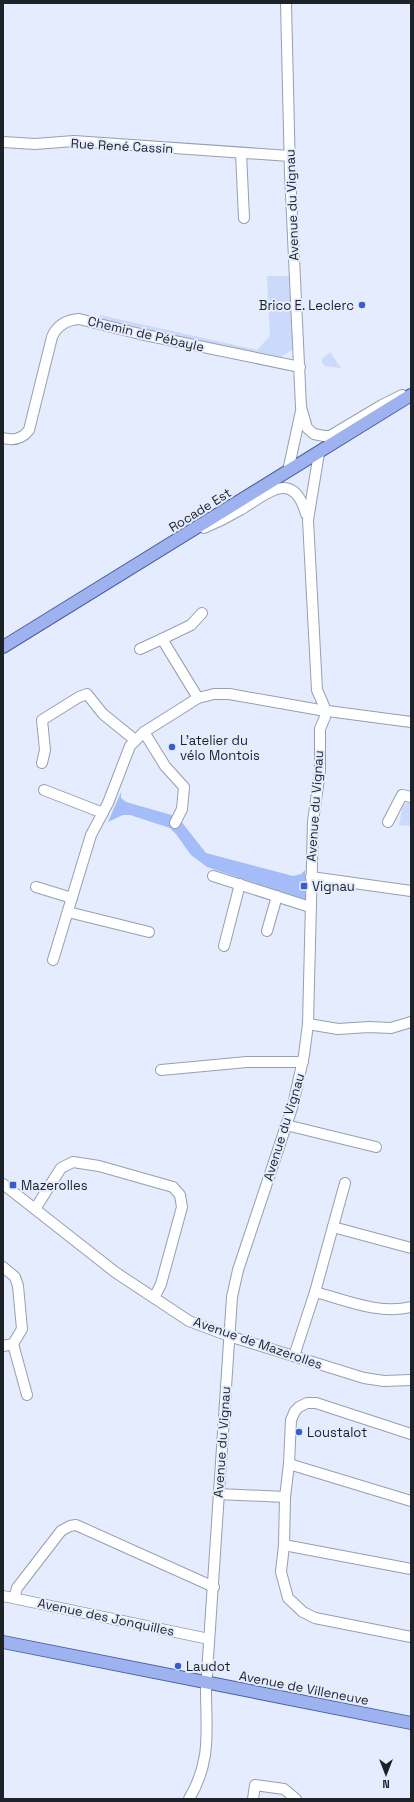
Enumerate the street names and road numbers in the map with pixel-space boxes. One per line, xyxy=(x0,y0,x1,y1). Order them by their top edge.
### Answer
street label: Rue René Cassin xyxy=(70,135,174,157)
street label: Avenue du Vignau xyxy=(282,149,302,261)
street label: Chemin de Pébayle xyxy=(86,312,206,356)
street label: Rocade Est xyxy=(166,484,235,536)
street label: Avenue du Vignau xyxy=(303,750,327,862)
street label: Avenue du Vignau xyxy=(260,1071,308,1183)
street label: Avenue de Mazerolles xyxy=(191,1313,325,1373)
street label: Avenue du Vignau xyxy=(210,1386,234,1498)
street label: Avenue des Jonquilles xyxy=(36,1594,176,1640)
street label: Avenue de Villeneuve xyxy=(238,1667,370,1709)

